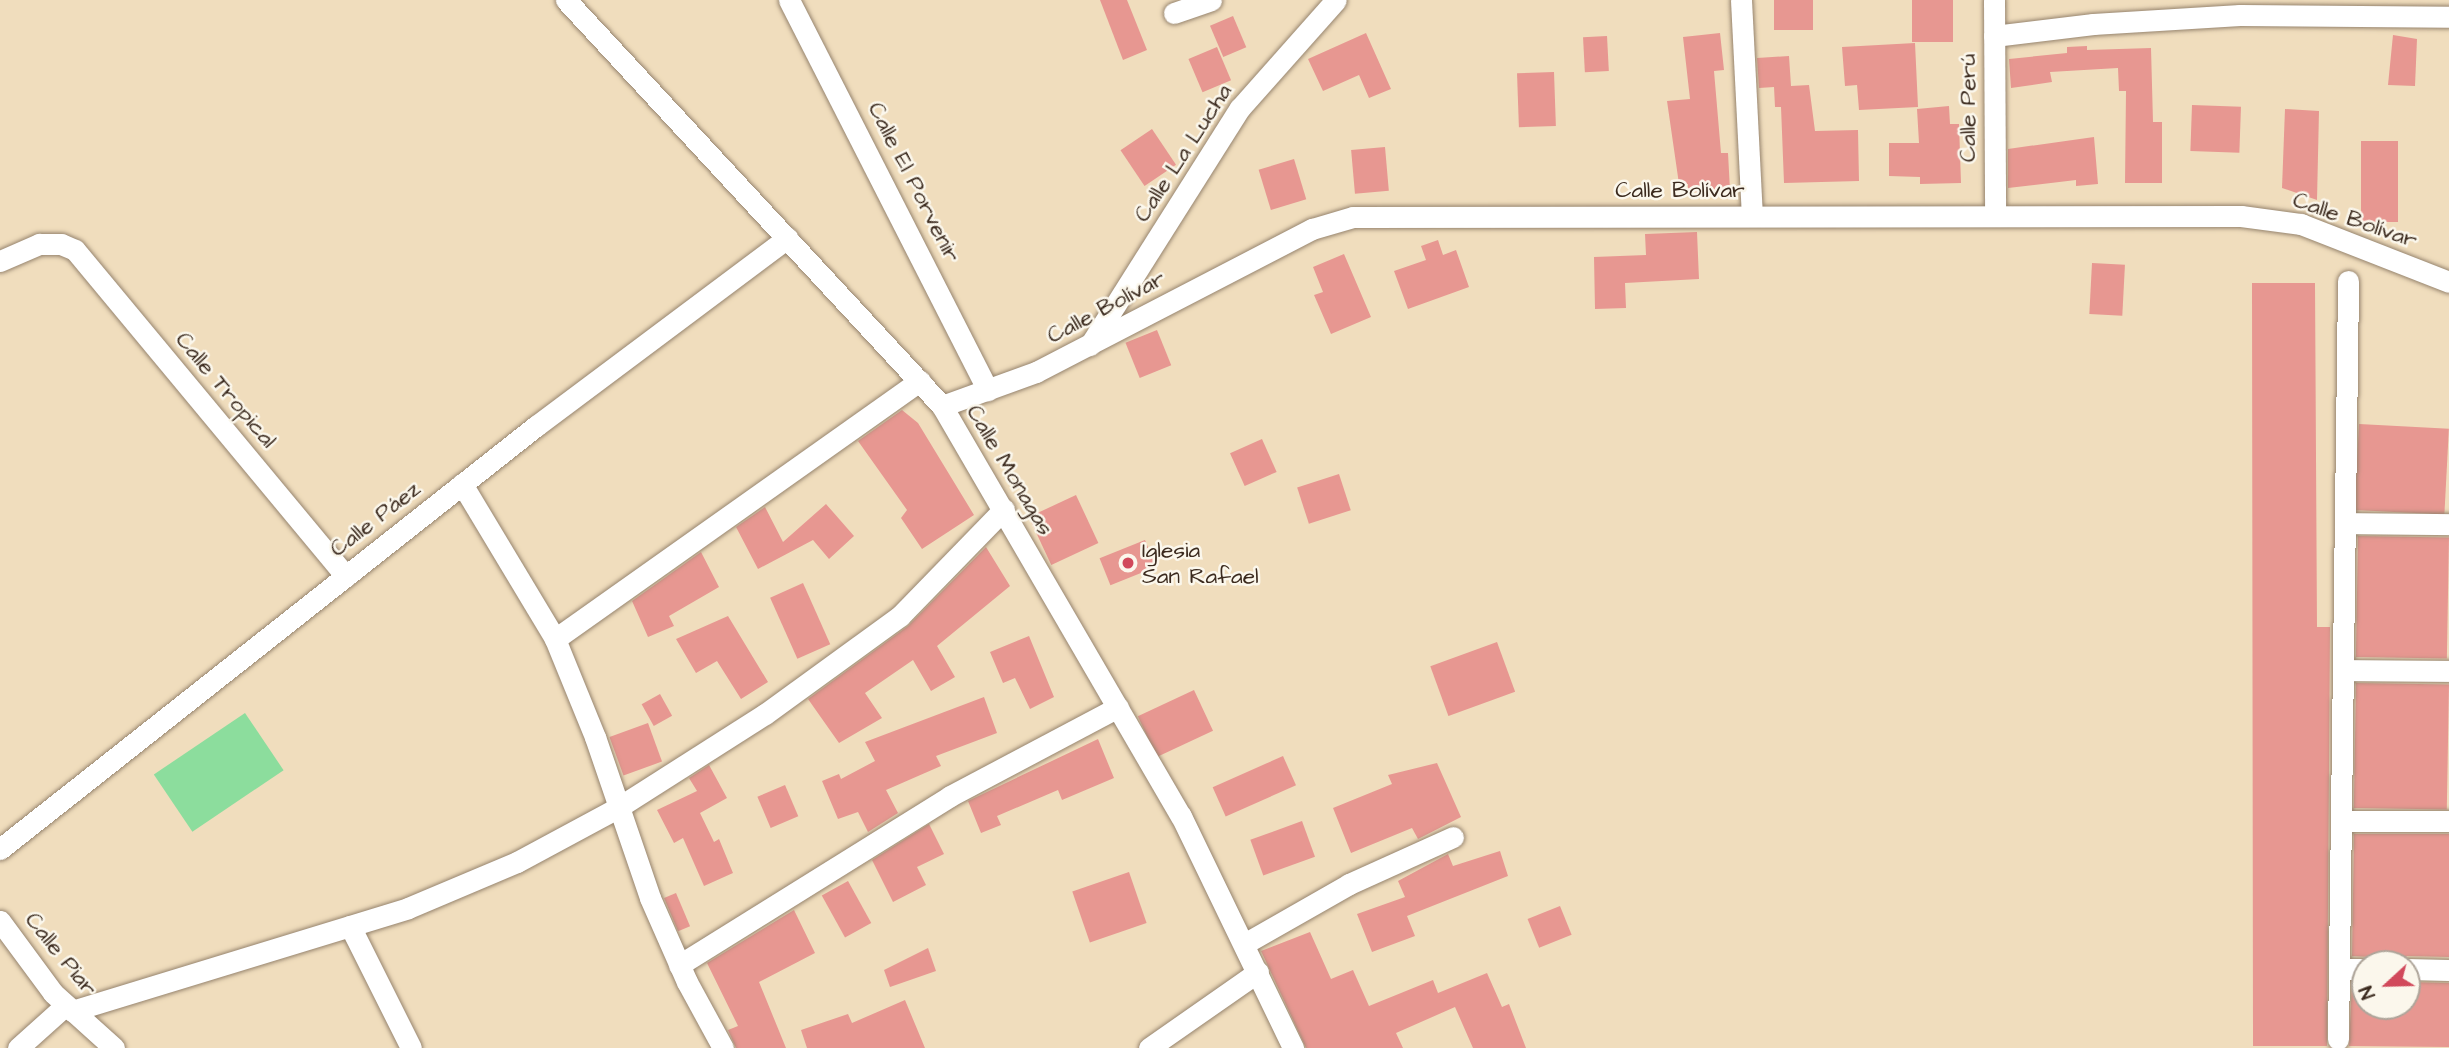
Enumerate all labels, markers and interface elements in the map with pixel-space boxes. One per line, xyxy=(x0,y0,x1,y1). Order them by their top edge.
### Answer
street label: Calle Perú xyxy=(1954,54,1982,162)
street label: Calle La Lucha xyxy=(1128,79,1238,227)
street label: Calle El Porvenir xyxy=(862,97,966,267)
street label: Calle Bolívar xyxy=(1615,176,1745,204)
street label: Calle Bolívar xyxy=(2289,186,2421,254)
street label: Calle Bolívar xyxy=(1042,264,1170,350)
street label: Calle Tropical xyxy=(169,326,283,454)
street label: Calle Monagas xyxy=(960,400,1060,540)
street label: Calle Páez xyxy=(324,475,426,563)
place label: Iglesia San Rafael xyxy=(1142,536,1259,590)
marker: Iglesia San Rafael xyxy=(1120,555,1136,571)
street label: Calle Piar xyxy=(19,907,103,1001)
north arrow xyxy=(2351,950,2421,1020)
text: N xyxy=(2353,982,2383,1003)

